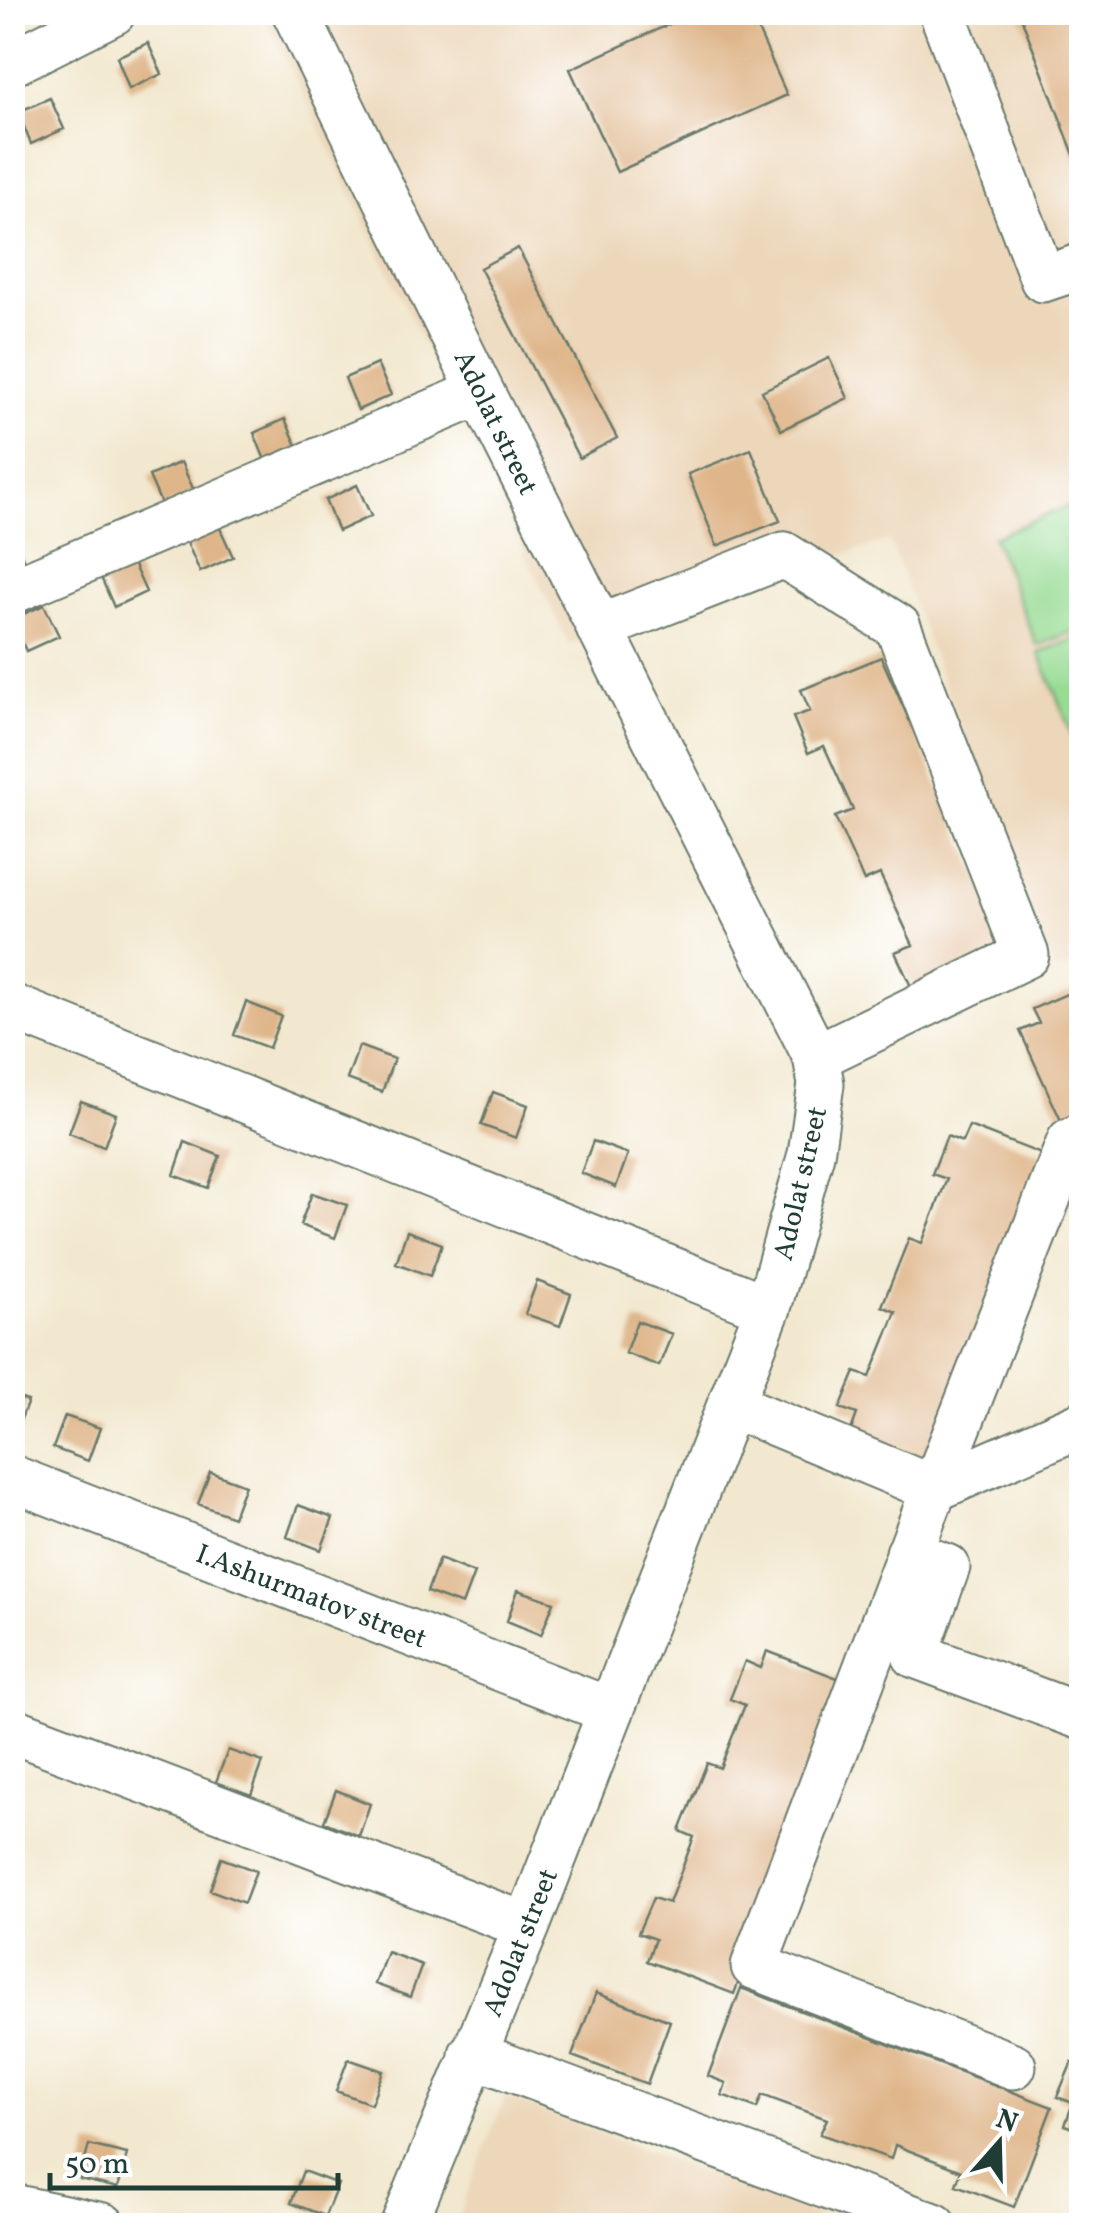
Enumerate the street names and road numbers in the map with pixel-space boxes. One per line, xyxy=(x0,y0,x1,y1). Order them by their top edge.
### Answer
street label: Adolat street xyxy=(443,344,547,502)
street label: Adolat street xyxy=(765,1103,838,1264)
street label: I.Ashurmatov street xyxy=(190,1535,432,1659)
street label: Adolat street xyxy=(474,1863,569,2023)

